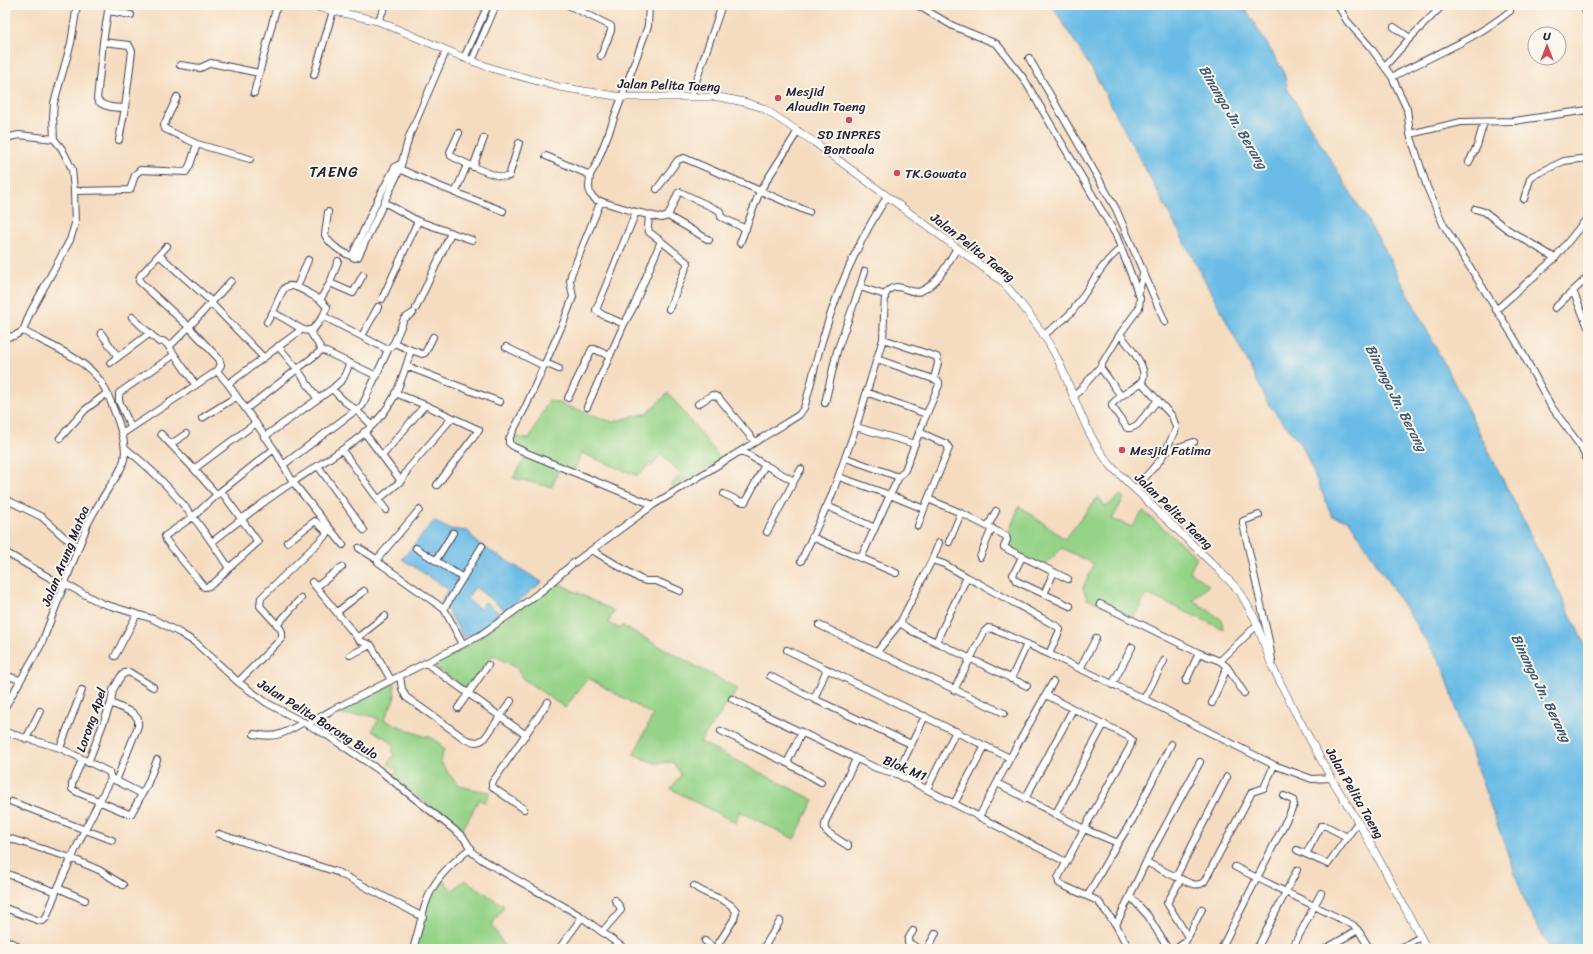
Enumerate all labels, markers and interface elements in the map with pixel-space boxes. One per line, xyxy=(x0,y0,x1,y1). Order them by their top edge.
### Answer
north arrow xyxy=(1527,26,1567,66)
text: U xyxy=(1543,27,1551,46)
water label: Binanga Jn. Berang xyxy=(1192,60,1275,176)
street label: Jalan Pelita Taeng xyxy=(616,72,721,98)
place label: Mesjid Alaudin Taeng xyxy=(785,80,866,118)
marker: Mesjid Alaudin Taeng xyxy=(773,93,783,103)
marker: SD INPRES Bontoala xyxy=(844,115,854,125)
place label: SD INPRES Bontoala xyxy=(817,123,881,161)
district label: TAENG xyxy=(309,159,359,185)
place label: TK.Gowata xyxy=(905,162,967,185)
marker: TK.Gowata xyxy=(892,168,902,178)
street label: Jalan Pelita Taeng xyxy=(925,206,1021,288)
water label: Binanga Jn. Berang xyxy=(1358,340,1435,458)
place label: Mesjid Fatima xyxy=(1130,439,1211,462)
marker: Mesjid Fatima xyxy=(1117,445,1127,455)
street label: Jalan Pelita Taeng xyxy=(1128,466,1219,555)
street label: Jalan Arung Matoa xyxy=(34,502,96,611)
water label: Binanga Jn. Berang xyxy=(1504,629,1579,748)
street label: Jalan Pelita Borong Bulo xyxy=(252,672,383,766)
street label: Lorong Apel xyxy=(69,684,113,755)
street label: Jalan Pelita Taeng xyxy=(1319,742,1391,844)
street label: Blok M1 xyxy=(880,749,931,788)

